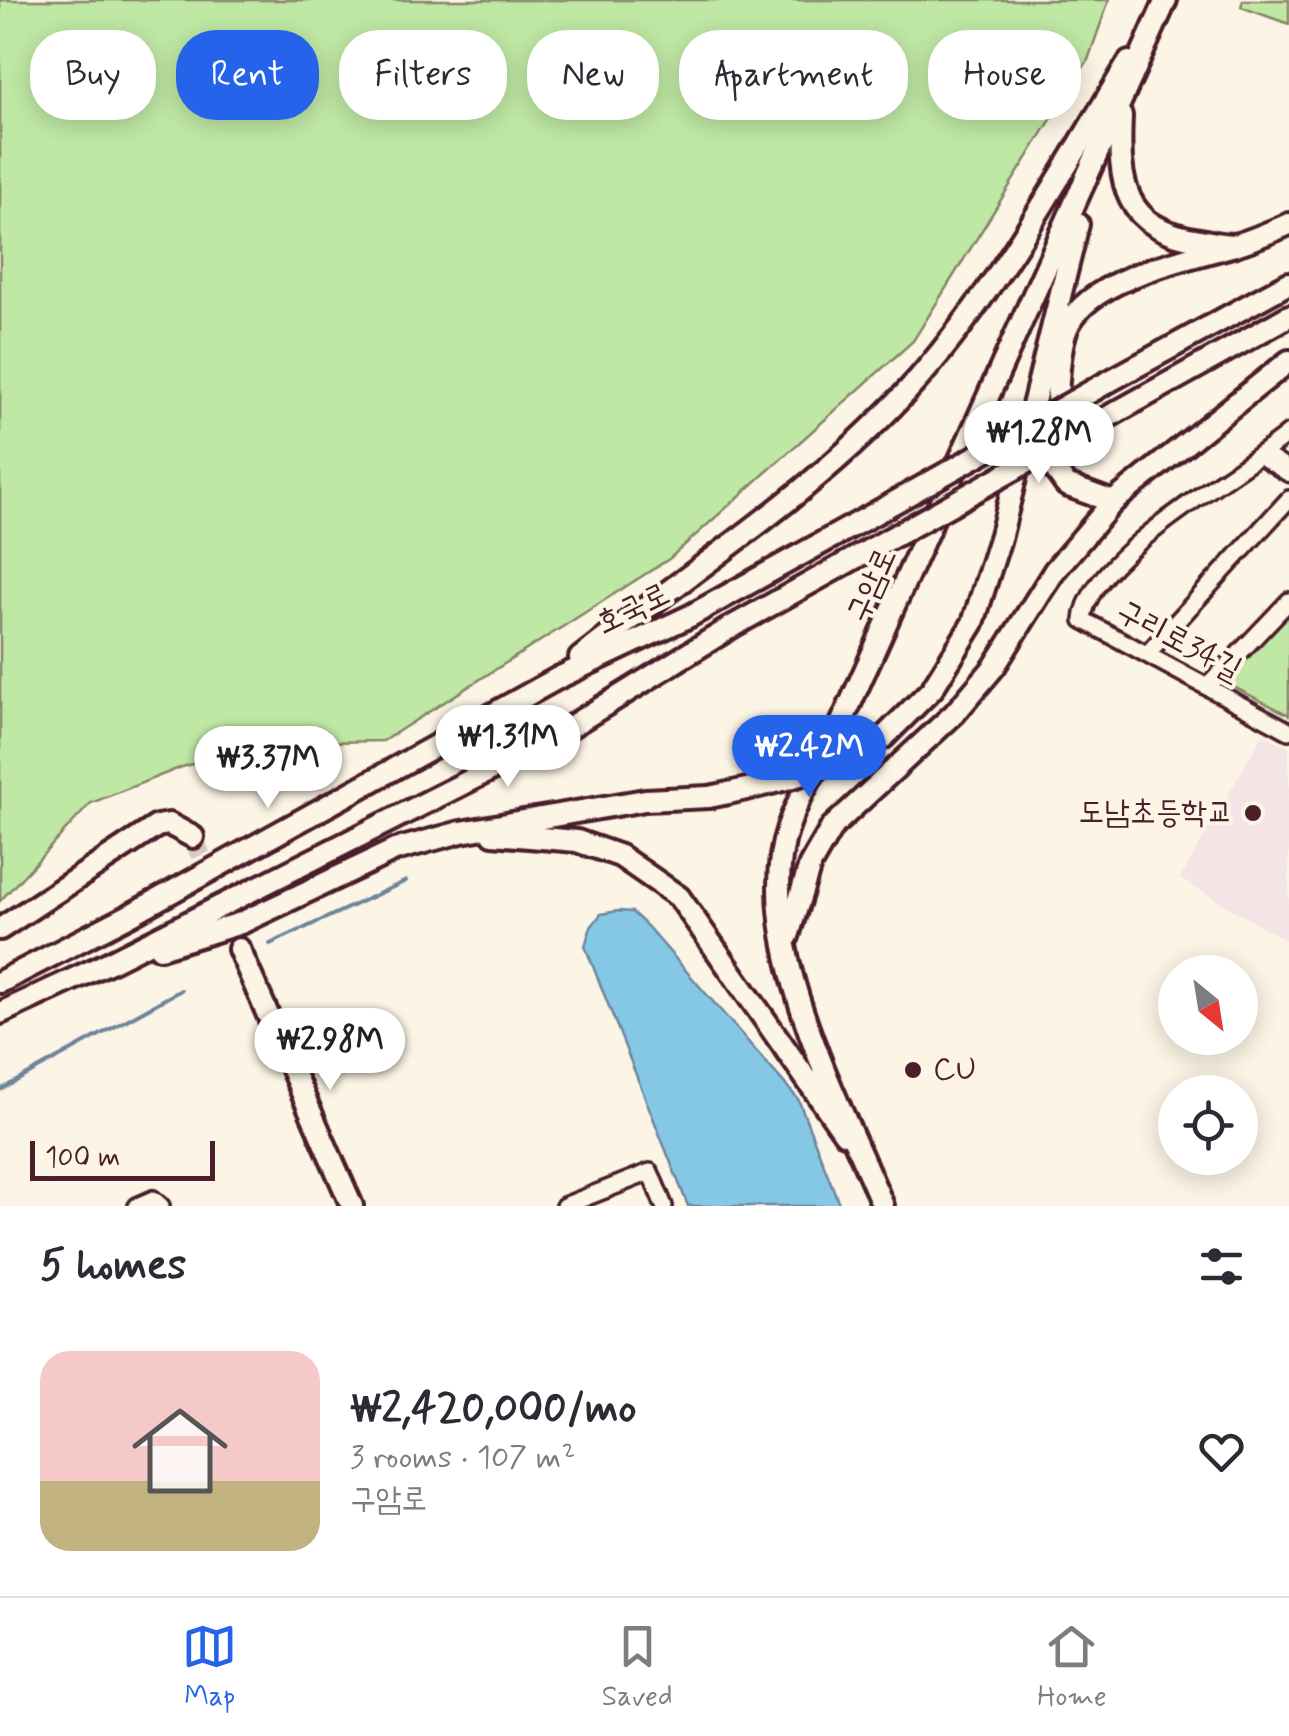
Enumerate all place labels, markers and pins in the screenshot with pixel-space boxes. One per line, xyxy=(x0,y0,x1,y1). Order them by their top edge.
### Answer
pin: ₩1.28M xyxy=(958,401,1120,486)
pin: ₩1.31M xyxy=(427,705,589,790)
pin: ₩2.42M xyxy=(728,715,890,800)
pin: ₩3.37M xyxy=(187,726,349,811)
place label: 도남초등학교 xyxy=(1079,792,1233,834)
marker: 도남초등학교 xyxy=(1242,802,1264,824)
pin: ₩2.98M xyxy=(249,1008,411,1093)
place label: CU xyxy=(933,1049,977,1091)
marker: CU xyxy=(902,1059,924,1081)

